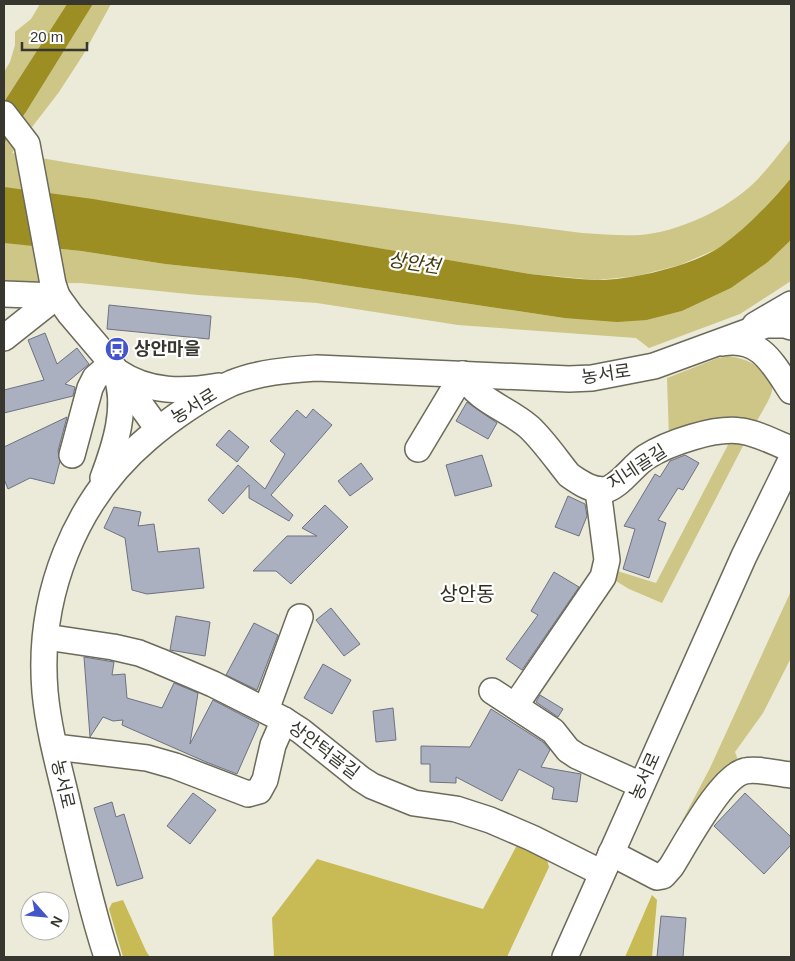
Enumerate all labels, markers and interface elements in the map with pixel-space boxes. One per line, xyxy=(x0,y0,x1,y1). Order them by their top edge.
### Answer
scale bar xyxy=(22,20,88,52)
text: 20 m xyxy=(30,28,63,45)
water label: 상안천 xyxy=(387,249,443,277)
bus stop icon: 상안마을 xyxy=(104,336,130,362)
place label: 상안마을 xyxy=(134,339,200,359)
street label: 농서로 xyxy=(580,361,632,387)
street label: 농서로 xyxy=(168,384,220,428)
street label: 지네골길 xyxy=(604,441,670,493)
district label: 상안동 xyxy=(439,583,495,605)
street label: 상안턱골길 xyxy=(285,717,363,783)
street label: 농서로 xyxy=(626,749,664,803)
street label: 농서로 xyxy=(48,758,78,810)
north arrow xyxy=(20,891,70,941)
text: N xyxy=(47,914,66,930)

